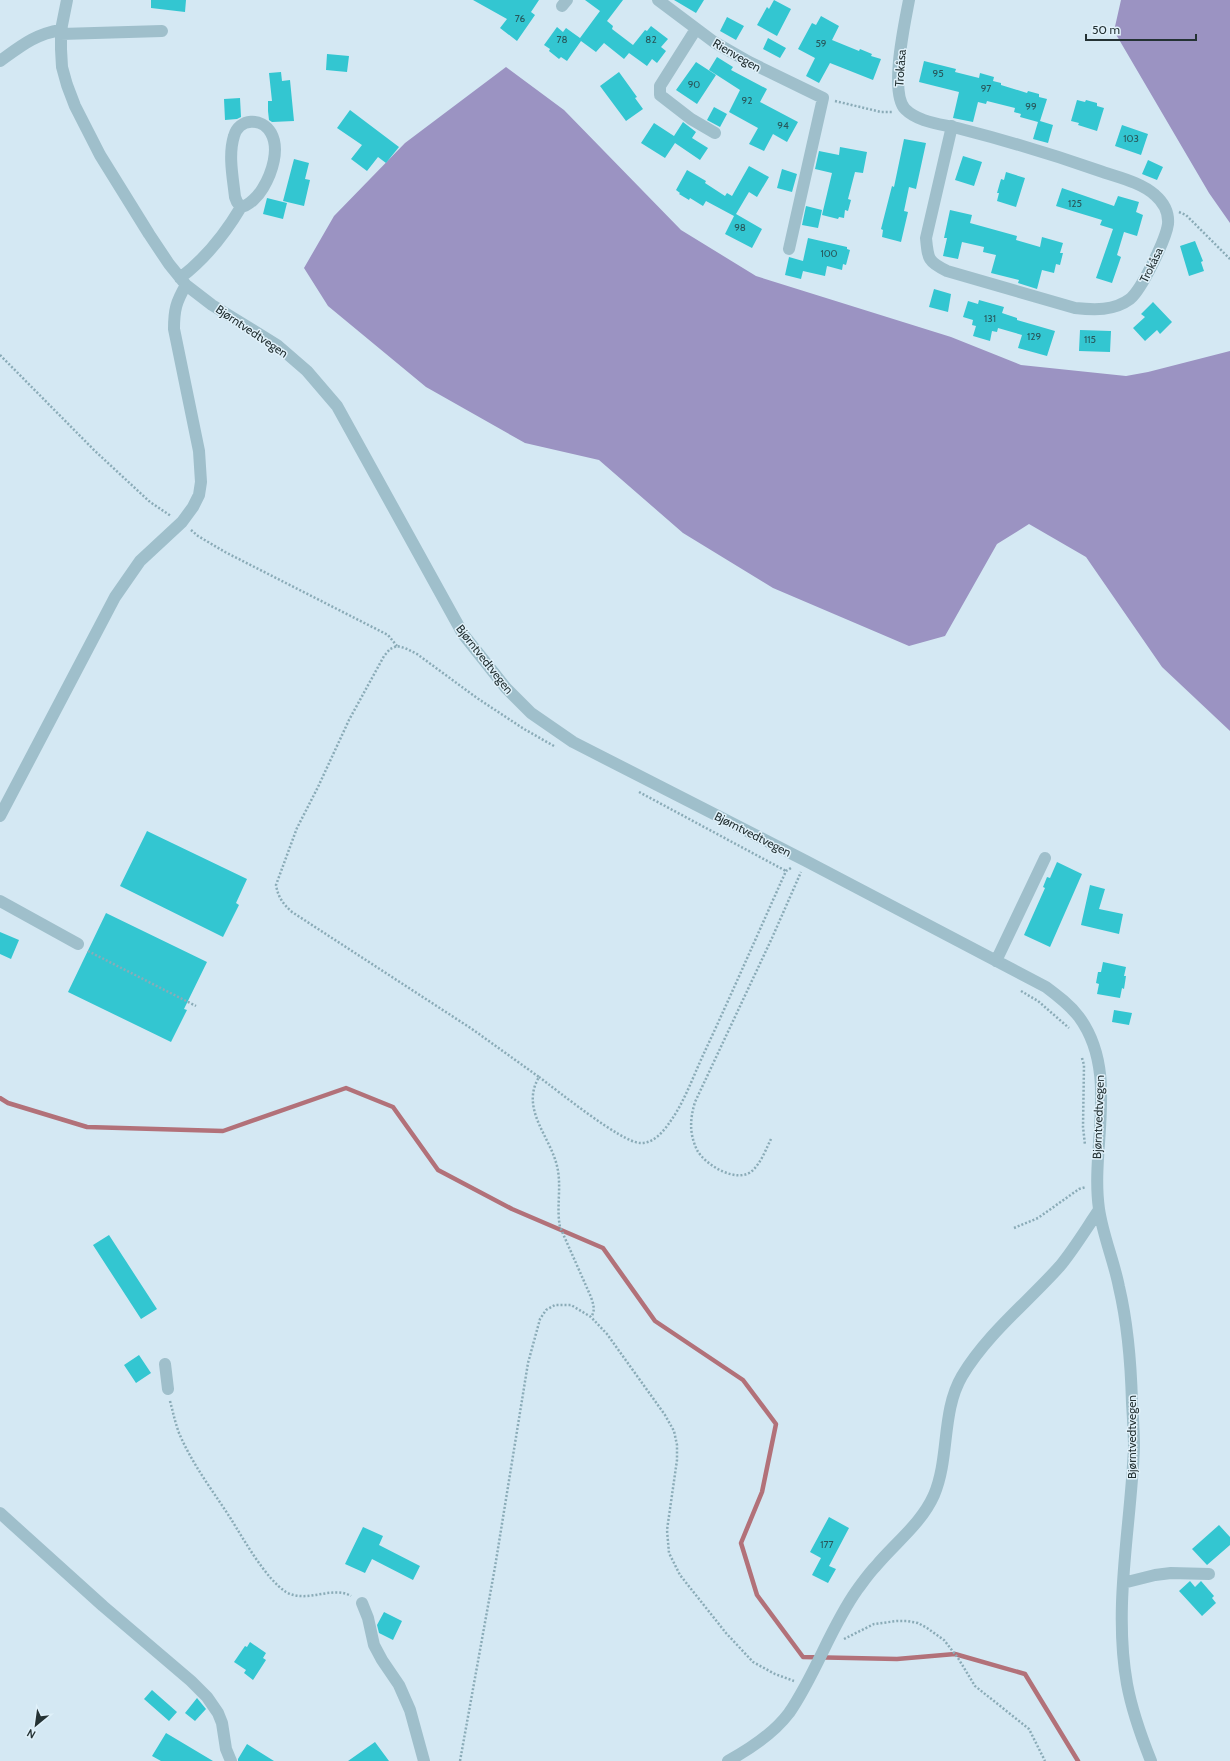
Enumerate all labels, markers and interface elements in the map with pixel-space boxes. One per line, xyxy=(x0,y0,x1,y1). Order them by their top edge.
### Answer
house number: 76 xyxy=(515,12,526,25)
scale bar xyxy=(1086,16,1196,42)
text: 50 m xyxy=(1092,22,1120,37)
house number: 78 xyxy=(556,33,568,46)
house number: 82 xyxy=(645,33,657,46)
street label: Rienvegen xyxy=(710,35,764,75)
house number: 59 xyxy=(815,37,827,50)
street label: Trokåsa xyxy=(891,49,909,87)
house number: 95 xyxy=(932,67,944,80)
house number: 90 xyxy=(688,78,700,91)
house number: 97 xyxy=(981,82,991,95)
house number: 92 xyxy=(742,94,752,107)
house number: 99 xyxy=(1025,100,1037,113)
house number: 94 xyxy=(777,119,789,132)
house number: 103 xyxy=(1123,132,1139,145)
house number: 125 xyxy=(1068,197,1082,210)
house number: 98 xyxy=(734,221,746,234)
street label: Trokåsa xyxy=(1136,245,1166,285)
house number: 100 xyxy=(820,247,838,260)
street label: Bjørntvedtvegen xyxy=(213,301,291,361)
house number: 131 xyxy=(984,312,996,325)
house number: 129 xyxy=(1027,330,1041,343)
house number: 115 xyxy=(1084,333,1096,346)
street label: Bjørntvedtvegen xyxy=(453,621,517,697)
street label: Bjørntvedtvegen xyxy=(712,808,794,860)
street label: Bjørntvedtvegen xyxy=(1089,1074,1107,1159)
street label: Bjørntvedtvegen xyxy=(1124,1395,1139,1479)
house number: 177 xyxy=(820,1538,834,1551)
north arrow xyxy=(16,1705,56,1745)
text: N xyxy=(24,1726,38,1742)

